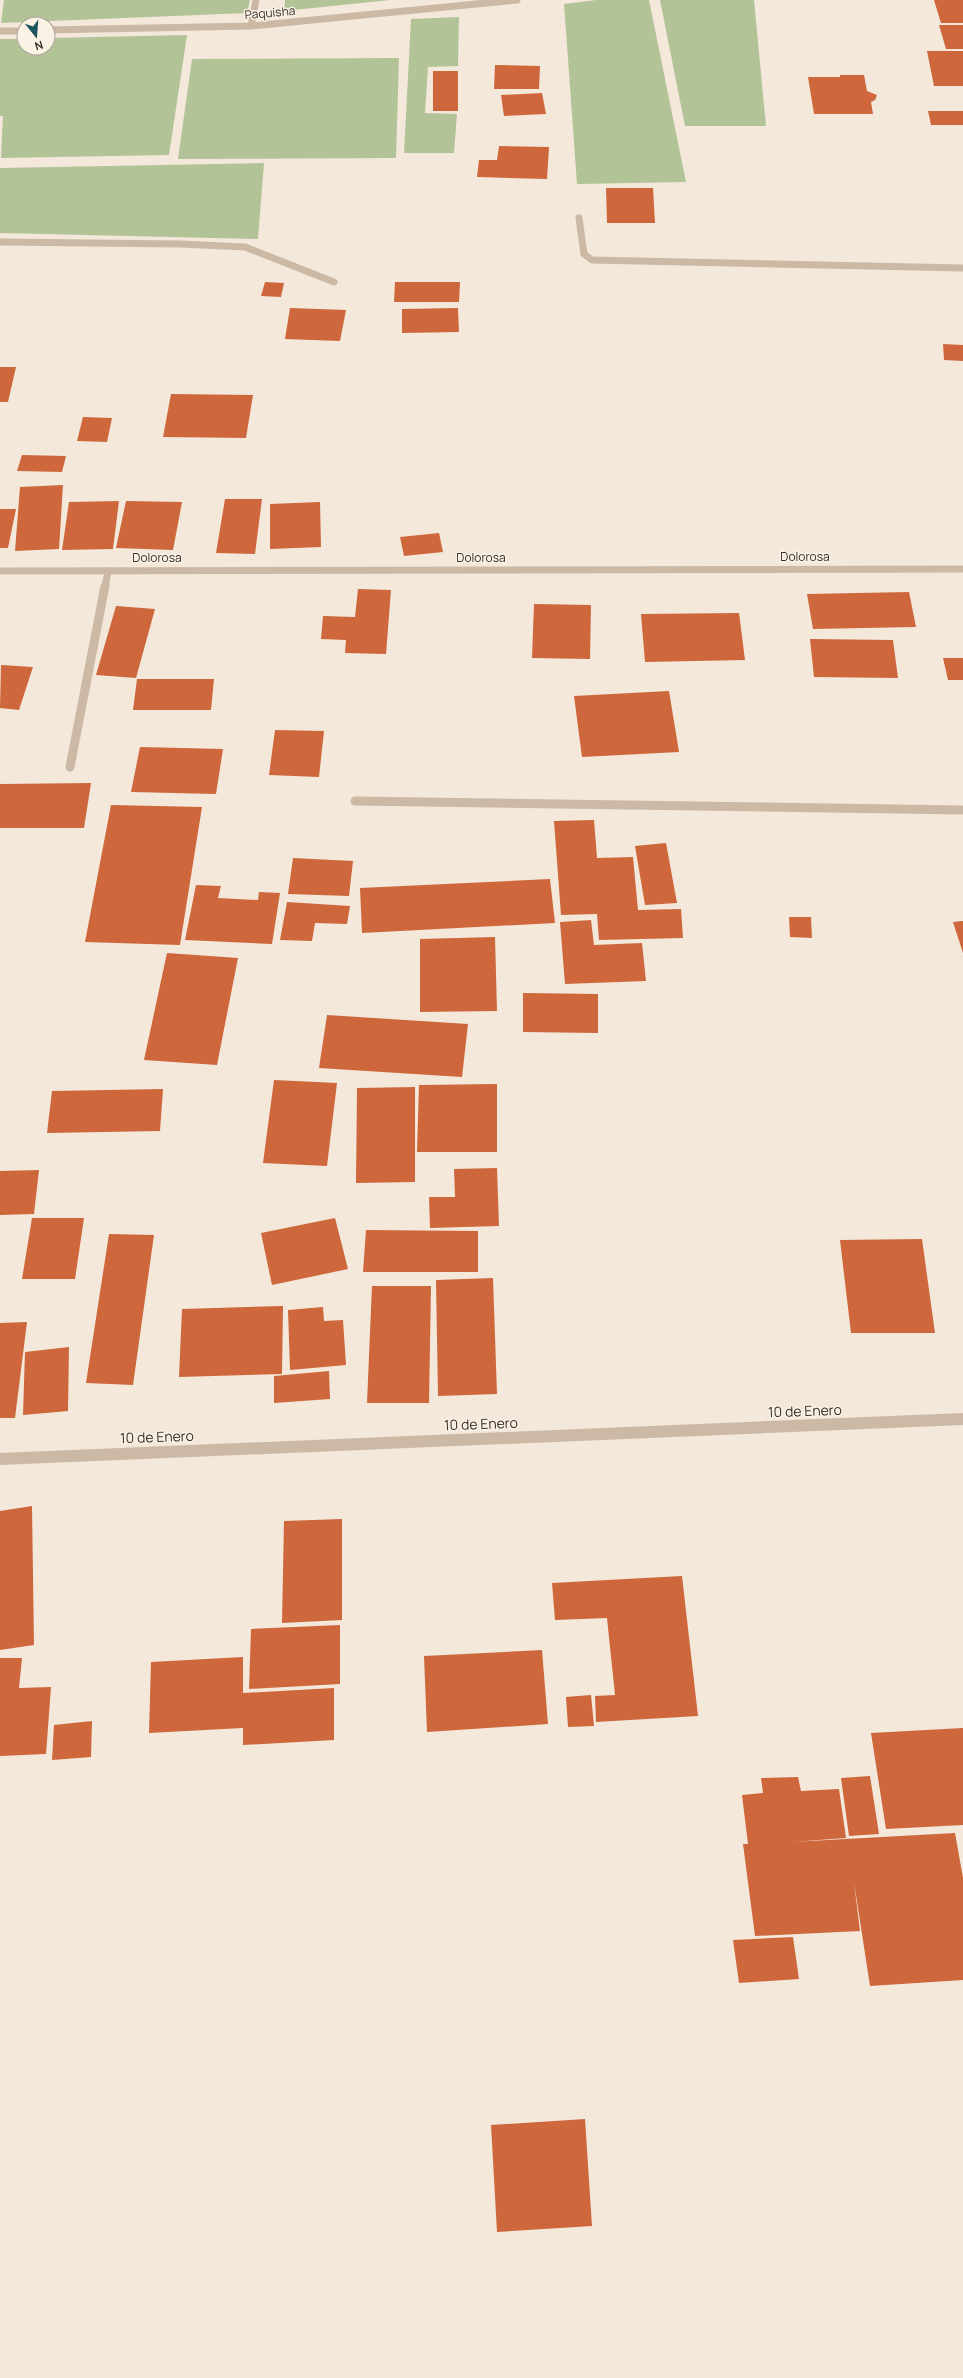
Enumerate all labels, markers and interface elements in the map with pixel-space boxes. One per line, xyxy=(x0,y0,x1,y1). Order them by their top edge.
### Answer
street label: Paquisha xyxy=(244,2,296,23)
north arrow xyxy=(16,16,56,56)
text: N xyxy=(33,38,45,54)
street label: Dolorosa xyxy=(780,548,830,565)
street label: Dolorosa xyxy=(132,549,182,566)
street label: Dolorosa xyxy=(456,549,506,566)
street label: 10 de Enero xyxy=(768,1400,842,1421)
street label: 10 de Enero xyxy=(444,1413,518,1434)
street label: 10 de Enero xyxy=(120,1426,194,1447)

